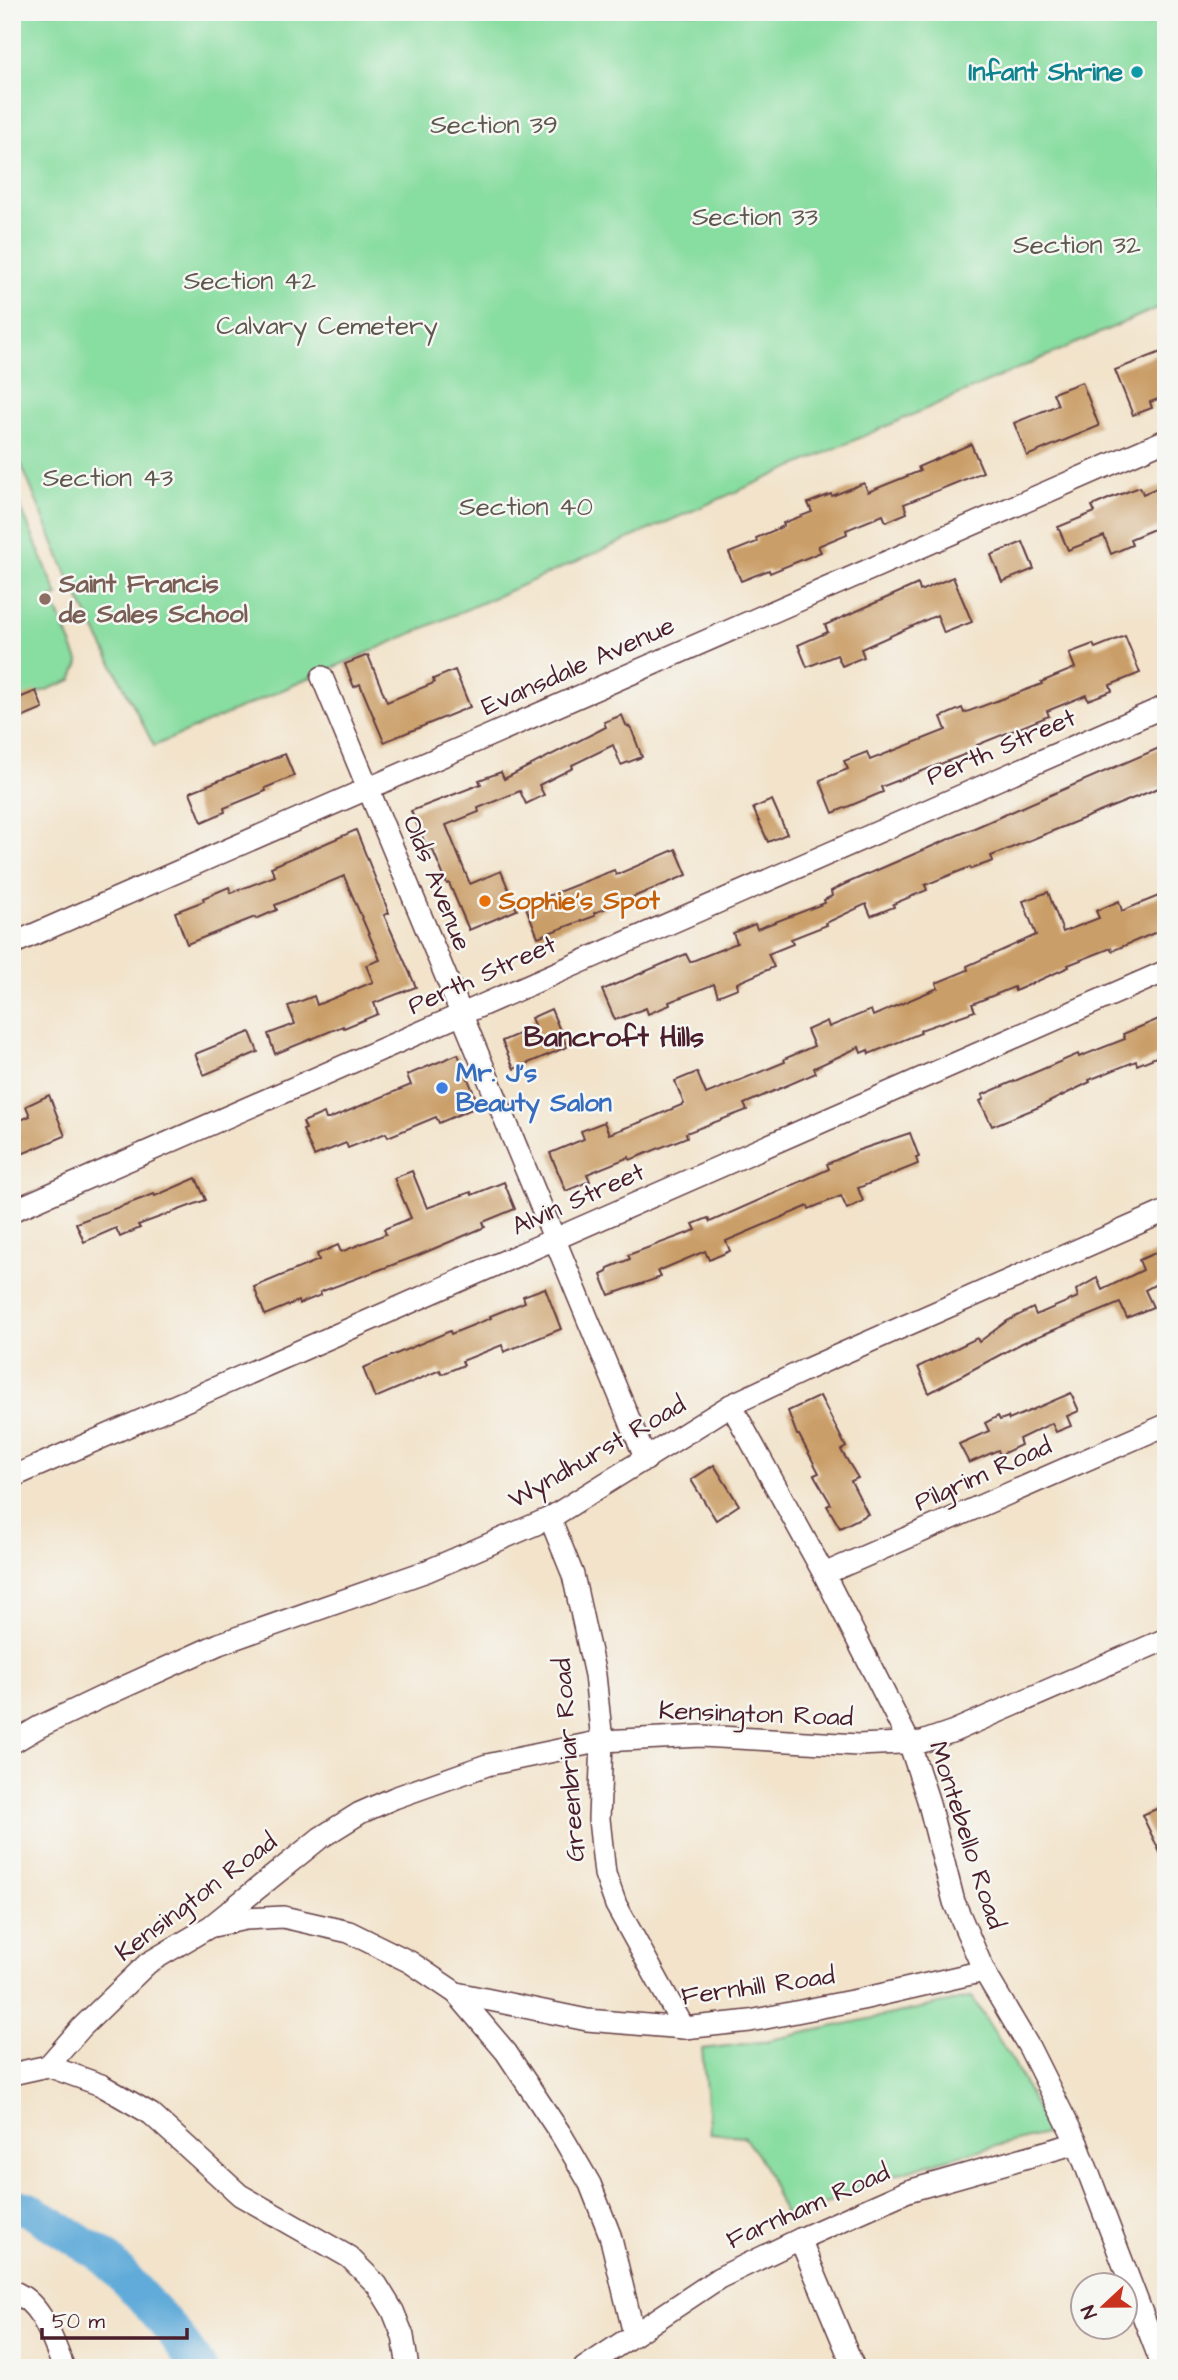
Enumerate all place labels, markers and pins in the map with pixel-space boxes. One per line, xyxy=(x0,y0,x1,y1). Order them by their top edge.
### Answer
place label: Infant Shrine xyxy=(969,54,1123,90)
marker: Infant Shrine xyxy=(1129,64,1145,80)
place label: Saint Francis de Sales School xyxy=(58,566,248,632)
marker: Saint Francis de Sales School xyxy=(37,591,53,607)
place label: Sophie's Spot xyxy=(498,883,660,919)
marker: Sophie's Spot xyxy=(477,893,493,909)
place label: Mr. J's Beauty Salon xyxy=(456,1055,612,1124)
marker: Mr. J's Beauty Salon xyxy=(434,1080,450,1096)

